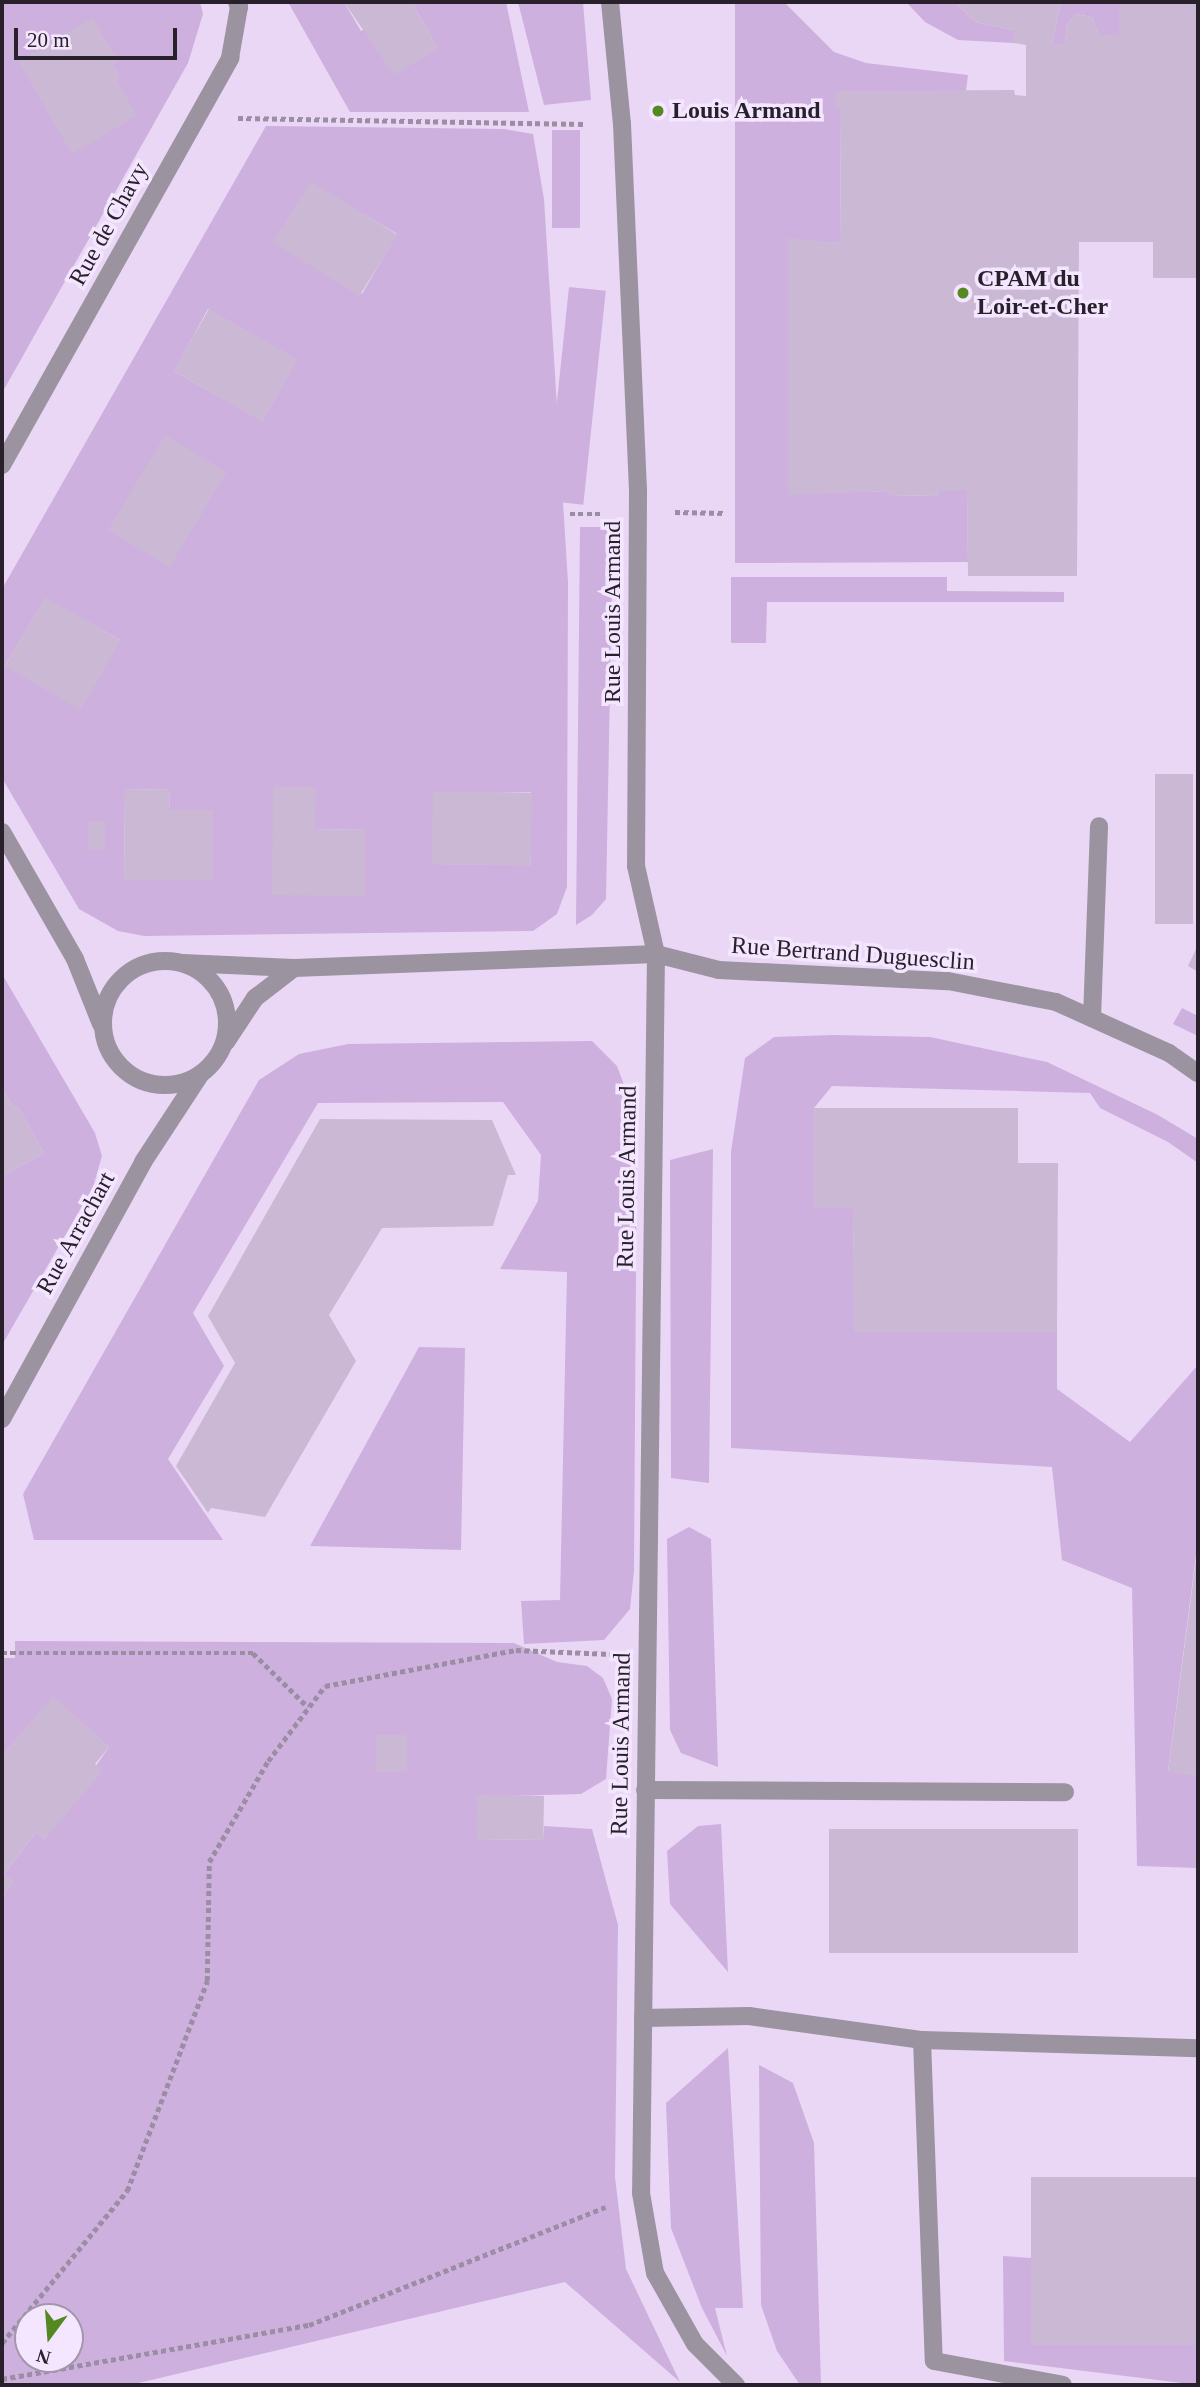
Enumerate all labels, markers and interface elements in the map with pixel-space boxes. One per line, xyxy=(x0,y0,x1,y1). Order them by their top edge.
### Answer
scale bar xyxy=(18,14,180,58)
text: 20 m xyxy=(27,28,70,52)
place label: Louis Armand xyxy=(672,97,822,125)
marker: Louis Armand xyxy=(650,103,666,119)
street label: Rue de Chavy xyxy=(63,158,155,290)
place label: CPAM du Loir-et-Cher xyxy=(977,265,1108,321)
marker: CPAM du Loir-et-Cher xyxy=(955,285,971,301)
street label: Rue Louis Armand xyxy=(599,520,627,704)
street label: Rue Bertrand Duguesclin xyxy=(730,931,976,977)
street label: Rue Louis Armand xyxy=(611,1085,643,1269)
street label: Rue Arrachart xyxy=(30,1166,122,1300)
street label: Rue Louis Armand xyxy=(605,1652,637,1836)
north arrow xyxy=(14,2303,84,2373)
text: N xyxy=(34,2345,53,2369)

